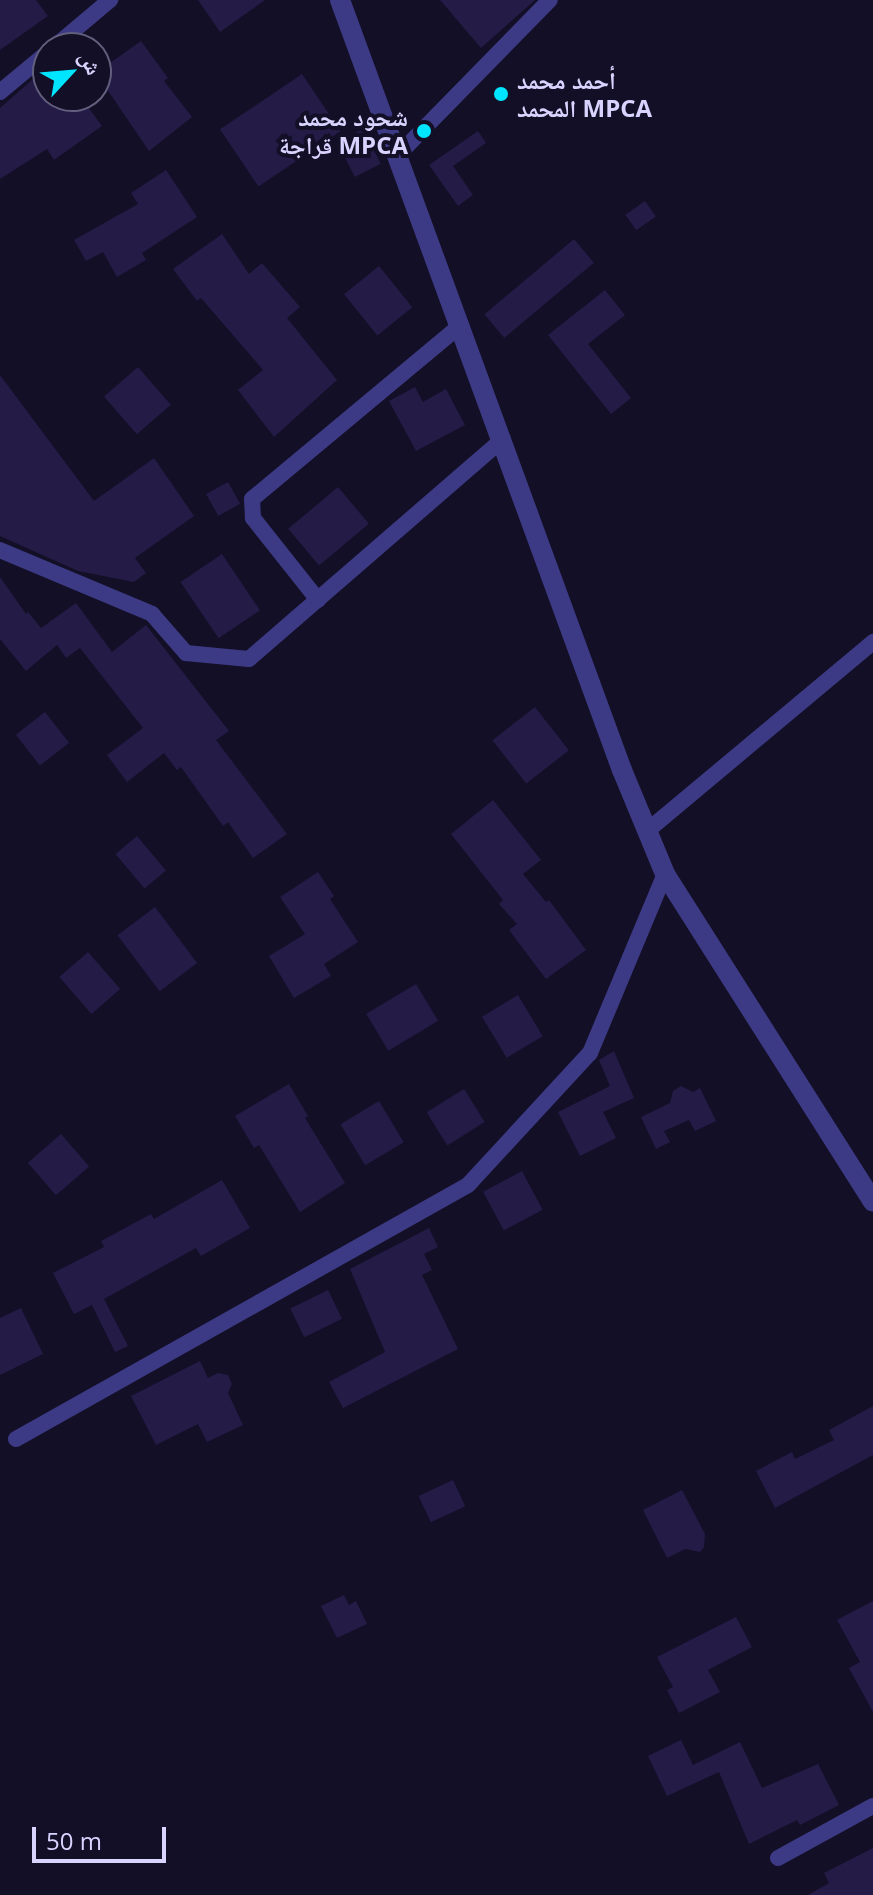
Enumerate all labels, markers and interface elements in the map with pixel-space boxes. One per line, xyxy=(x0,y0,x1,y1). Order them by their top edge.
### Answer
north arrow xyxy=(32,32,112,112)
text: ش xyxy=(73,45,110,79)
place label: أحمد محمد المحمد MPCA xyxy=(517,66,652,122)
marker: أحمد محمد المحمد MPCA xyxy=(492,85,510,103)
place label: شحود محمد قراجة MPCA xyxy=(279,103,408,159)
marker: شحود محمد قراجة MPCA xyxy=(415,122,433,140)
scale bar xyxy=(36,1811,170,1861)
text: 50 m xyxy=(46,1824,102,1857)

